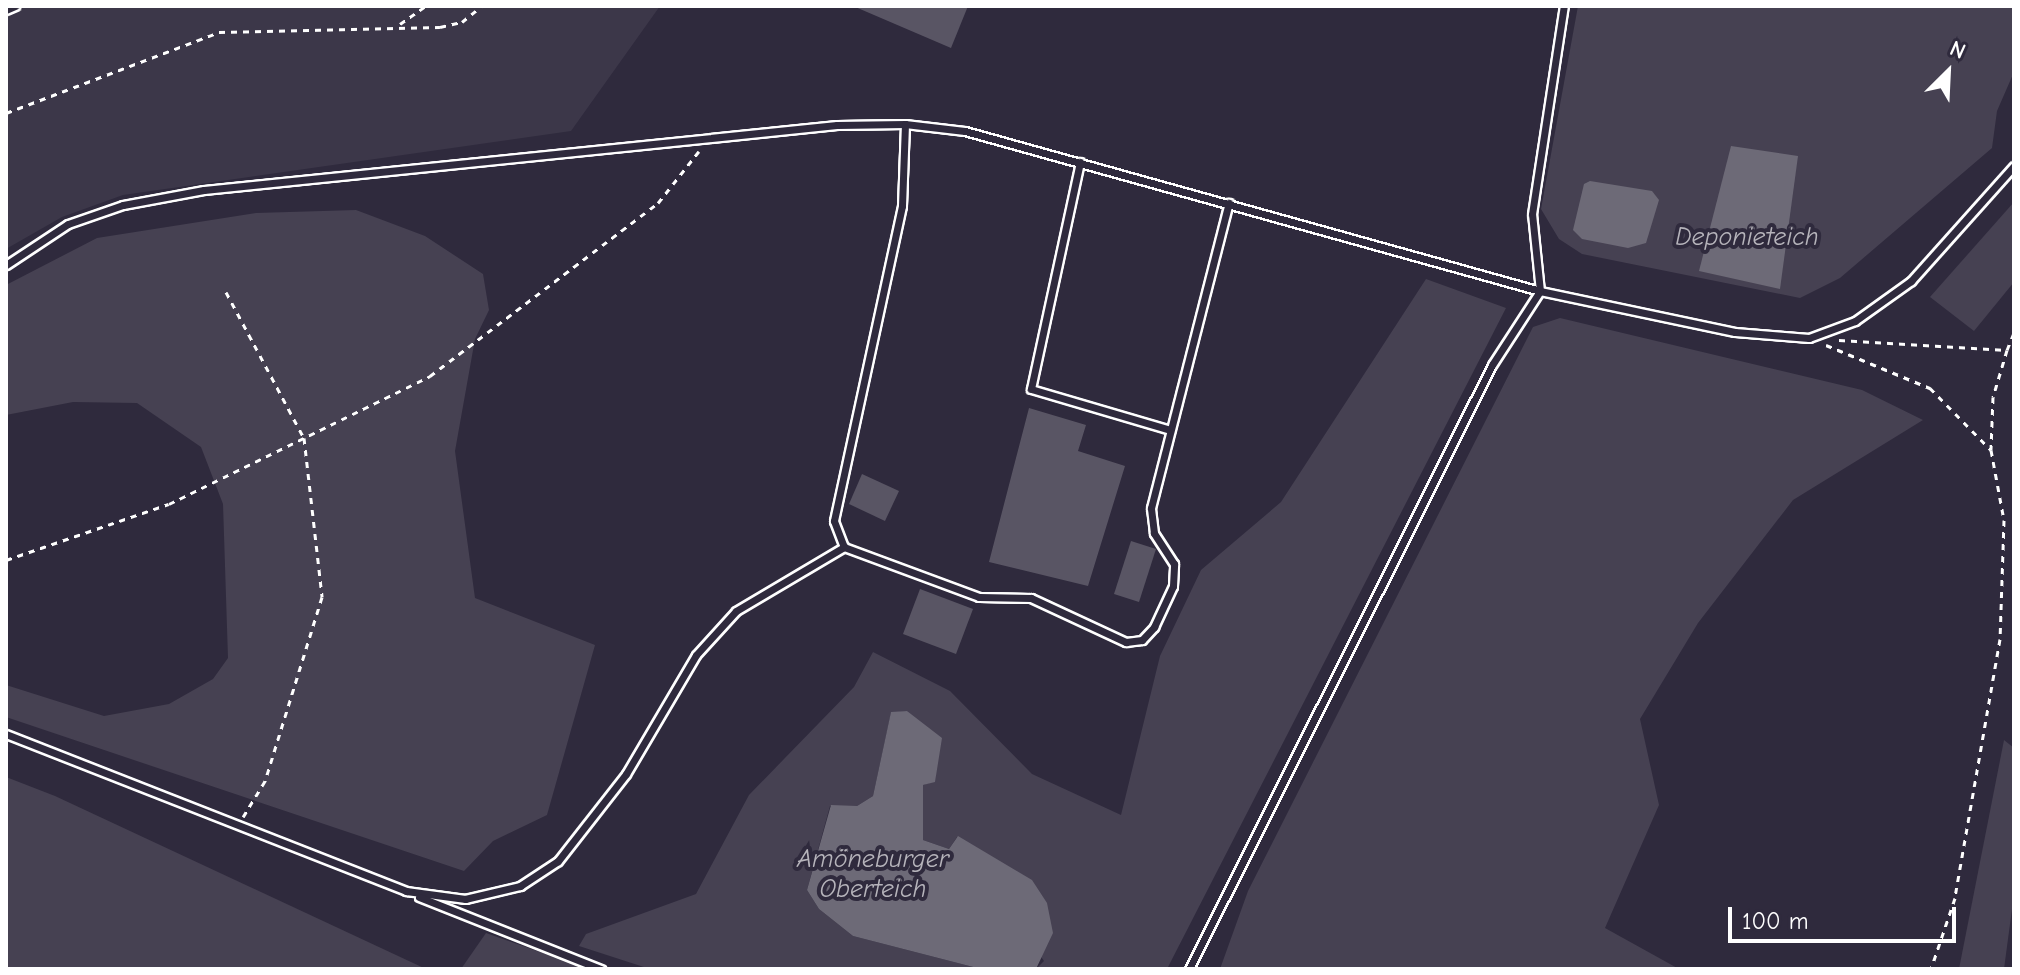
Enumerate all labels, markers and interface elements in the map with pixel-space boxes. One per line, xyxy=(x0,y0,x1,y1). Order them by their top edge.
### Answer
north arrow xyxy=(1908,32,1988,112)
text: N xyxy=(1946,35,1970,65)
water label: Deponieteich xyxy=(1675,222,1819,254)
water label: Amöneburger Oberteich xyxy=(797,844,949,906)
scale bar xyxy=(1732,891,1960,941)
text: 100 m xyxy=(1742,907,1809,935)

